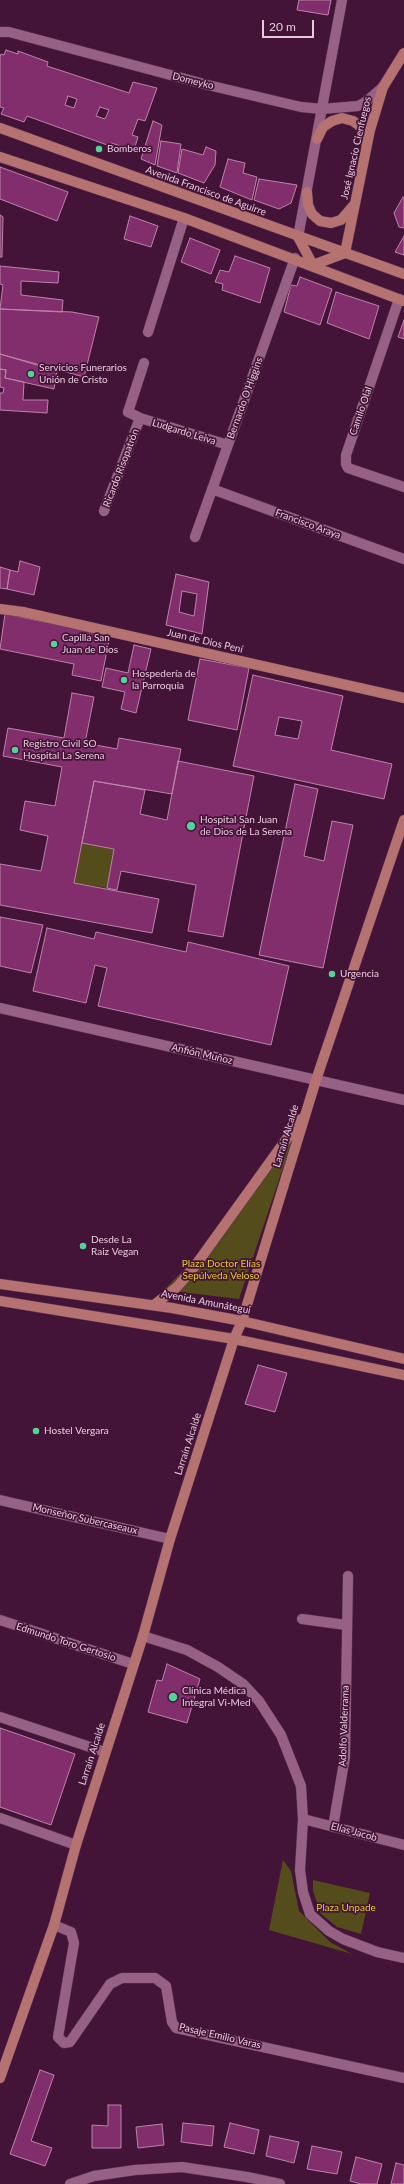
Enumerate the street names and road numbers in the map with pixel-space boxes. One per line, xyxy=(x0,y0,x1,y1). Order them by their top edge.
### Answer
street label: Domeyko xyxy=(171,70,215,92)
street label: José Ignacio Cienfuegos xyxy=(338,95,374,201)
street label: Avenida Francisco de Aguirre xyxy=(144,164,268,218)
street label: Bernardo O'Higgins xyxy=(225,356,265,440)
street label: Camilo Olal xyxy=(347,385,375,437)
street label: Ludgardo Leiva xyxy=(151,417,217,447)
street label: Ricardo Risopatrón xyxy=(101,427,141,509)
street label: Francisco Araya xyxy=(274,507,342,541)
street label: Juan de Dios Pení xyxy=(166,626,244,656)
street label: Anfión Muñoz xyxy=(170,1041,234,1067)
street label: Larraín Alcalde xyxy=(271,1103,301,1169)
street label: Avenida Amunátegui xyxy=(160,1287,252,1317)
street label: Larraín Alcalde xyxy=(172,1411,204,1477)
street label: Monseñor Subercaseaux xyxy=(31,1501,139,1537)
street label: Edmundo Toro Gertosio xyxy=(15,1620,117,1664)
street label: Adolfo Valderrama xyxy=(337,1685,351,1767)
street label: Larraín Alcalde xyxy=(76,1721,108,1787)
street label: Elías Jacob xyxy=(330,1820,378,1844)
street label: Pasaje Emilio Varas xyxy=(178,2021,262,2051)

